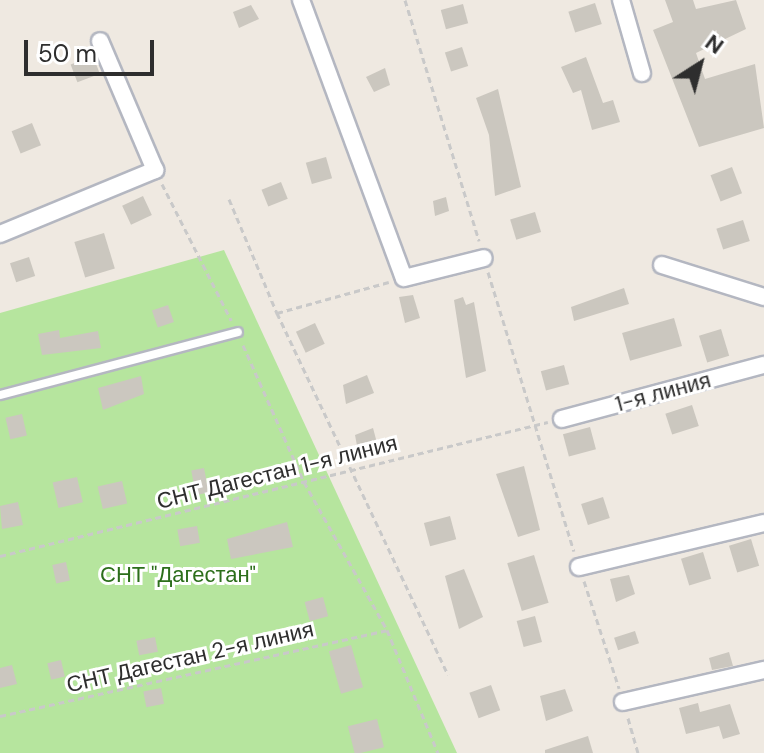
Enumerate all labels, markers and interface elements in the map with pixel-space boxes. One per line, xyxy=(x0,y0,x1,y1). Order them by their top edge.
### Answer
scale bar xyxy=(28,24,158,74)
north arrow xyxy=(660,24,740,104)
text: N xyxy=(699,28,729,61)
text: 50 m xyxy=(38,38,97,69)
street label: 1-я линия xyxy=(612,367,714,417)
street label: СНТ Дагестан 1-я линия xyxy=(154,429,400,515)
park label: СНТ "Дагестан" xyxy=(100,562,256,588)
street label: СНТ Дагестан 2-я линия xyxy=(64,616,316,698)

